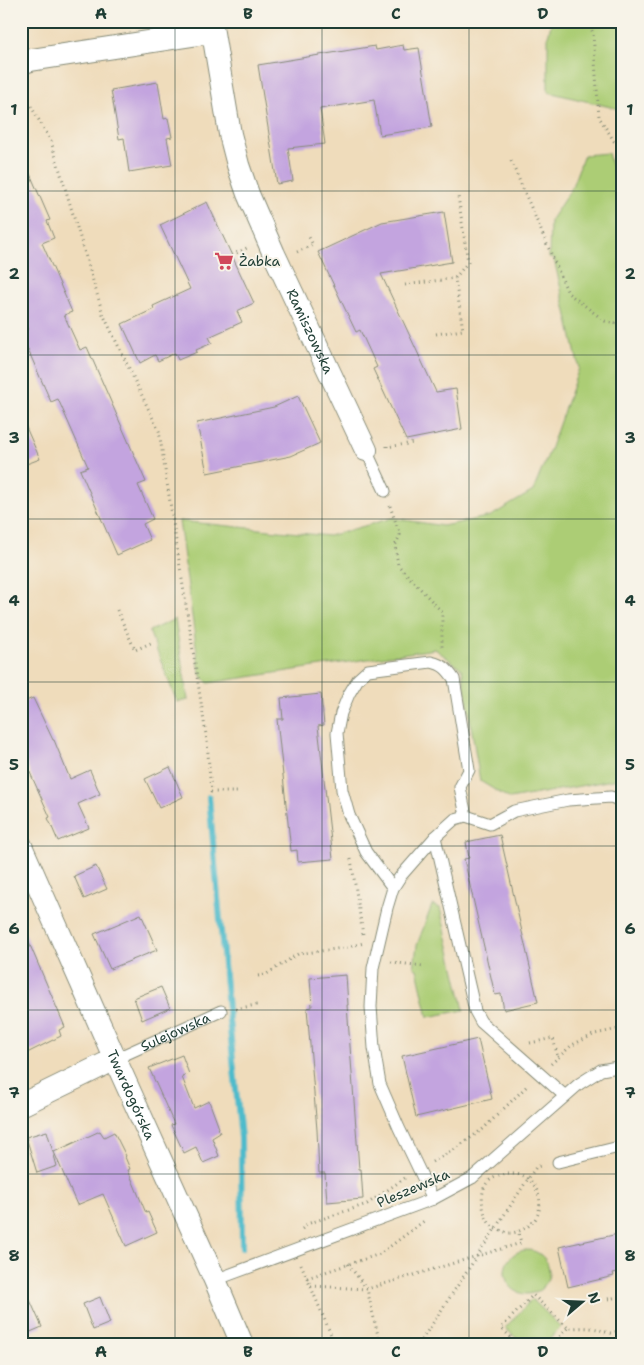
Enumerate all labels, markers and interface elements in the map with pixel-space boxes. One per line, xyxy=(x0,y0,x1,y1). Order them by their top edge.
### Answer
text: A xyxy=(95,3,107,24)
text: B xyxy=(243,3,253,24)
text: C xyxy=(391,3,401,24)
text: D xyxy=(537,3,549,24)
text: 1 xyxy=(10,99,18,120)
text: 1 xyxy=(626,99,634,120)
supermarket icon: Żabka xyxy=(213,250,235,272)
place label: Żabka xyxy=(239,252,281,270)
text: 2 xyxy=(8,263,20,284)
text: 2 xyxy=(624,263,636,284)
street label: Ramiszowska xyxy=(283,286,338,377)
text: 3 xyxy=(8,427,20,448)
text: 3 xyxy=(624,427,636,448)
text: 4 xyxy=(8,590,20,611)
text: 4 xyxy=(624,590,636,611)
text: 5 xyxy=(9,754,19,775)
text: 5 xyxy=(625,754,635,775)
text: 6 xyxy=(8,918,20,939)
text: 6 xyxy=(624,918,636,939)
street label: Sulejowska xyxy=(137,1008,213,1055)
street label: Twardogórska xyxy=(103,1047,159,1143)
text: 7 xyxy=(8,1082,20,1103)
text: 7 xyxy=(624,1082,636,1103)
street label: Pleszewska xyxy=(374,1164,452,1211)
text: 8 xyxy=(8,1245,20,1266)
text: 8 xyxy=(624,1245,636,1266)
north arrow xyxy=(556,1278,606,1328)
text: N xyxy=(584,1290,605,1306)
text: A xyxy=(95,1341,107,1362)
text: B xyxy=(243,1341,253,1362)
text: C xyxy=(391,1341,401,1362)
text: D xyxy=(537,1341,549,1362)

